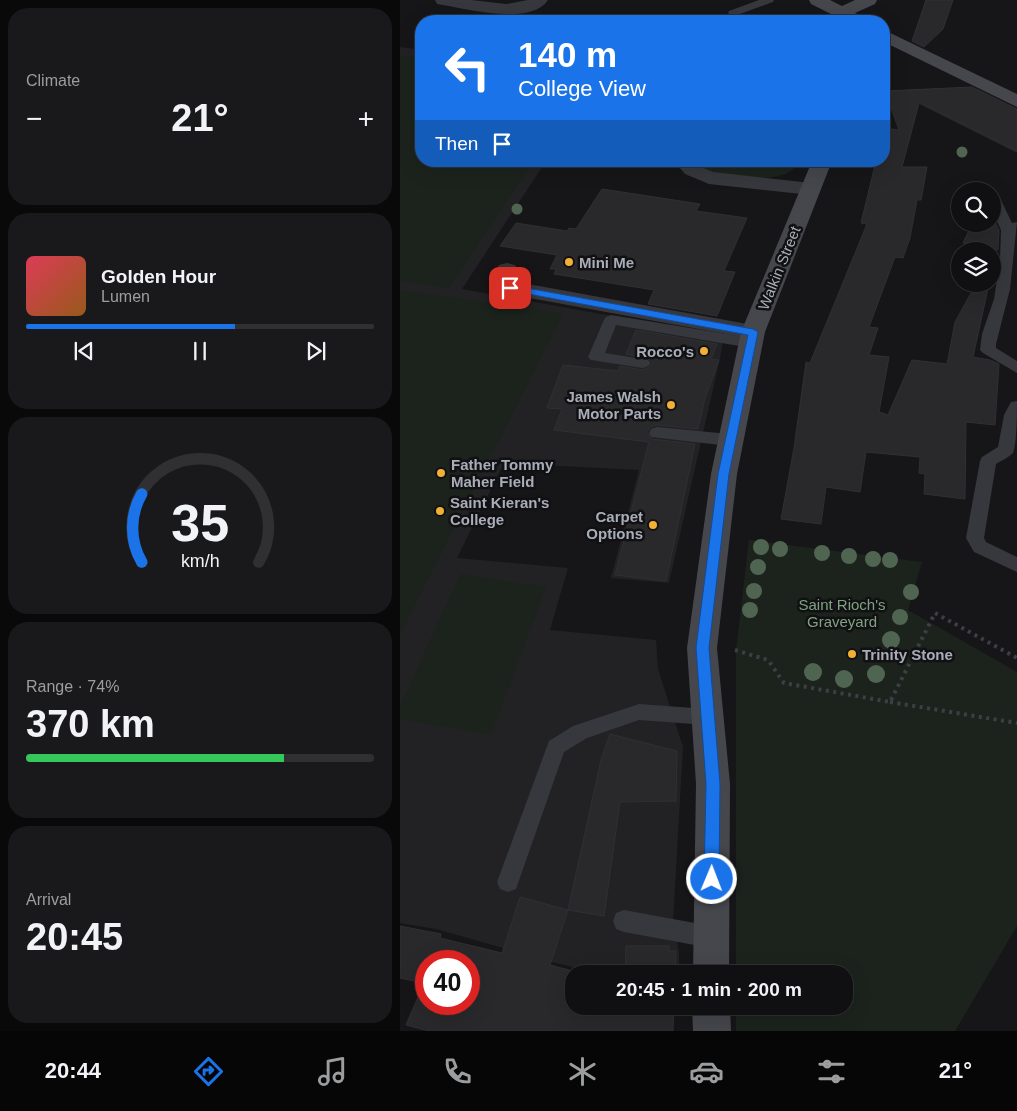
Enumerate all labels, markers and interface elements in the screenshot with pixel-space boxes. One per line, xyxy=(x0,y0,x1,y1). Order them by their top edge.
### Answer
icon: left xyxy=(435,35,500,100)
text: 140 m xyxy=(518,35,617,74)
text: Climate xyxy=(26,72,80,89)
text: College View xyxy=(518,76,646,101)
text: 21° xyxy=(171,97,229,139)
text: − xyxy=(26,103,42,134)
text: + xyxy=(358,103,374,134)
icon: arrive xyxy=(488,130,516,158)
text: Then xyxy=(435,133,478,154)
map controls xyxy=(951,182,1001,292)
button: search xyxy=(951,182,1001,232)
street label: Walkin Street xyxy=(755,223,804,312)
button: layers xyxy=(951,242,1001,292)
place label: Mini Me xyxy=(579,254,634,271)
marker: Mini Me xyxy=(563,256,575,268)
text: Golden Hour xyxy=(101,266,216,287)
pin xyxy=(489,267,531,309)
icon: arrive xyxy=(496,274,524,302)
text: Lumen xyxy=(101,288,150,305)
icon: previous xyxy=(70,337,98,365)
icon: pause xyxy=(186,337,214,365)
icon: next xyxy=(302,337,330,365)
place label: Rocco's xyxy=(636,343,694,360)
marker: Rocco's xyxy=(698,345,710,357)
place label: James Walsh Motor Parts xyxy=(567,388,661,422)
marker: James Walsh Motor Parts xyxy=(665,399,677,411)
place label: Father Tommy Maher Field xyxy=(451,456,554,490)
marker: Father Tommy Maher Field xyxy=(435,467,447,479)
text: 35 xyxy=(171,494,229,552)
place label: Saint Kieran's College xyxy=(450,494,549,528)
marker: Saint Kieran's College xyxy=(434,505,446,517)
place label: Carpet Options xyxy=(586,508,643,542)
marker: Carpet Options xyxy=(647,519,659,531)
text: km/h xyxy=(181,551,219,571)
park label: Saint Rioch's Graveyard xyxy=(798,596,886,630)
place label: Trinity Stone xyxy=(862,646,953,663)
marker: Trinity Stone xyxy=(846,648,858,660)
text: Range · 74% xyxy=(26,678,119,695)
text: 370 km xyxy=(26,703,155,745)
position arrow xyxy=(685,852,737,904)
text: Arrival xyxy=(26,891,71,908)
text: 20:45 xyxy=(26,916,123,958)
speed limit sign: 40 xyxy=(415,950,480,1015)
text: 20:45 · 1 min · 200 m xyxy=(616,979,802,1000)
icon: directions xyxy=(191,1054,226,1089)
icon: music xyxy=(315,1054,350,1089)
icon: phone xyxy=(440,1054,475,1089)
icon: climate xyxy=(565,1054,600,1089)
icon: car xyxy=(689,1054,724,1089)
icon: filters xyxy=(814,1054,849,1089)
text: 20:44 xyxy=(45,1058,101,1083)
text: 21° xyxy=(939,1058,972,1083)

